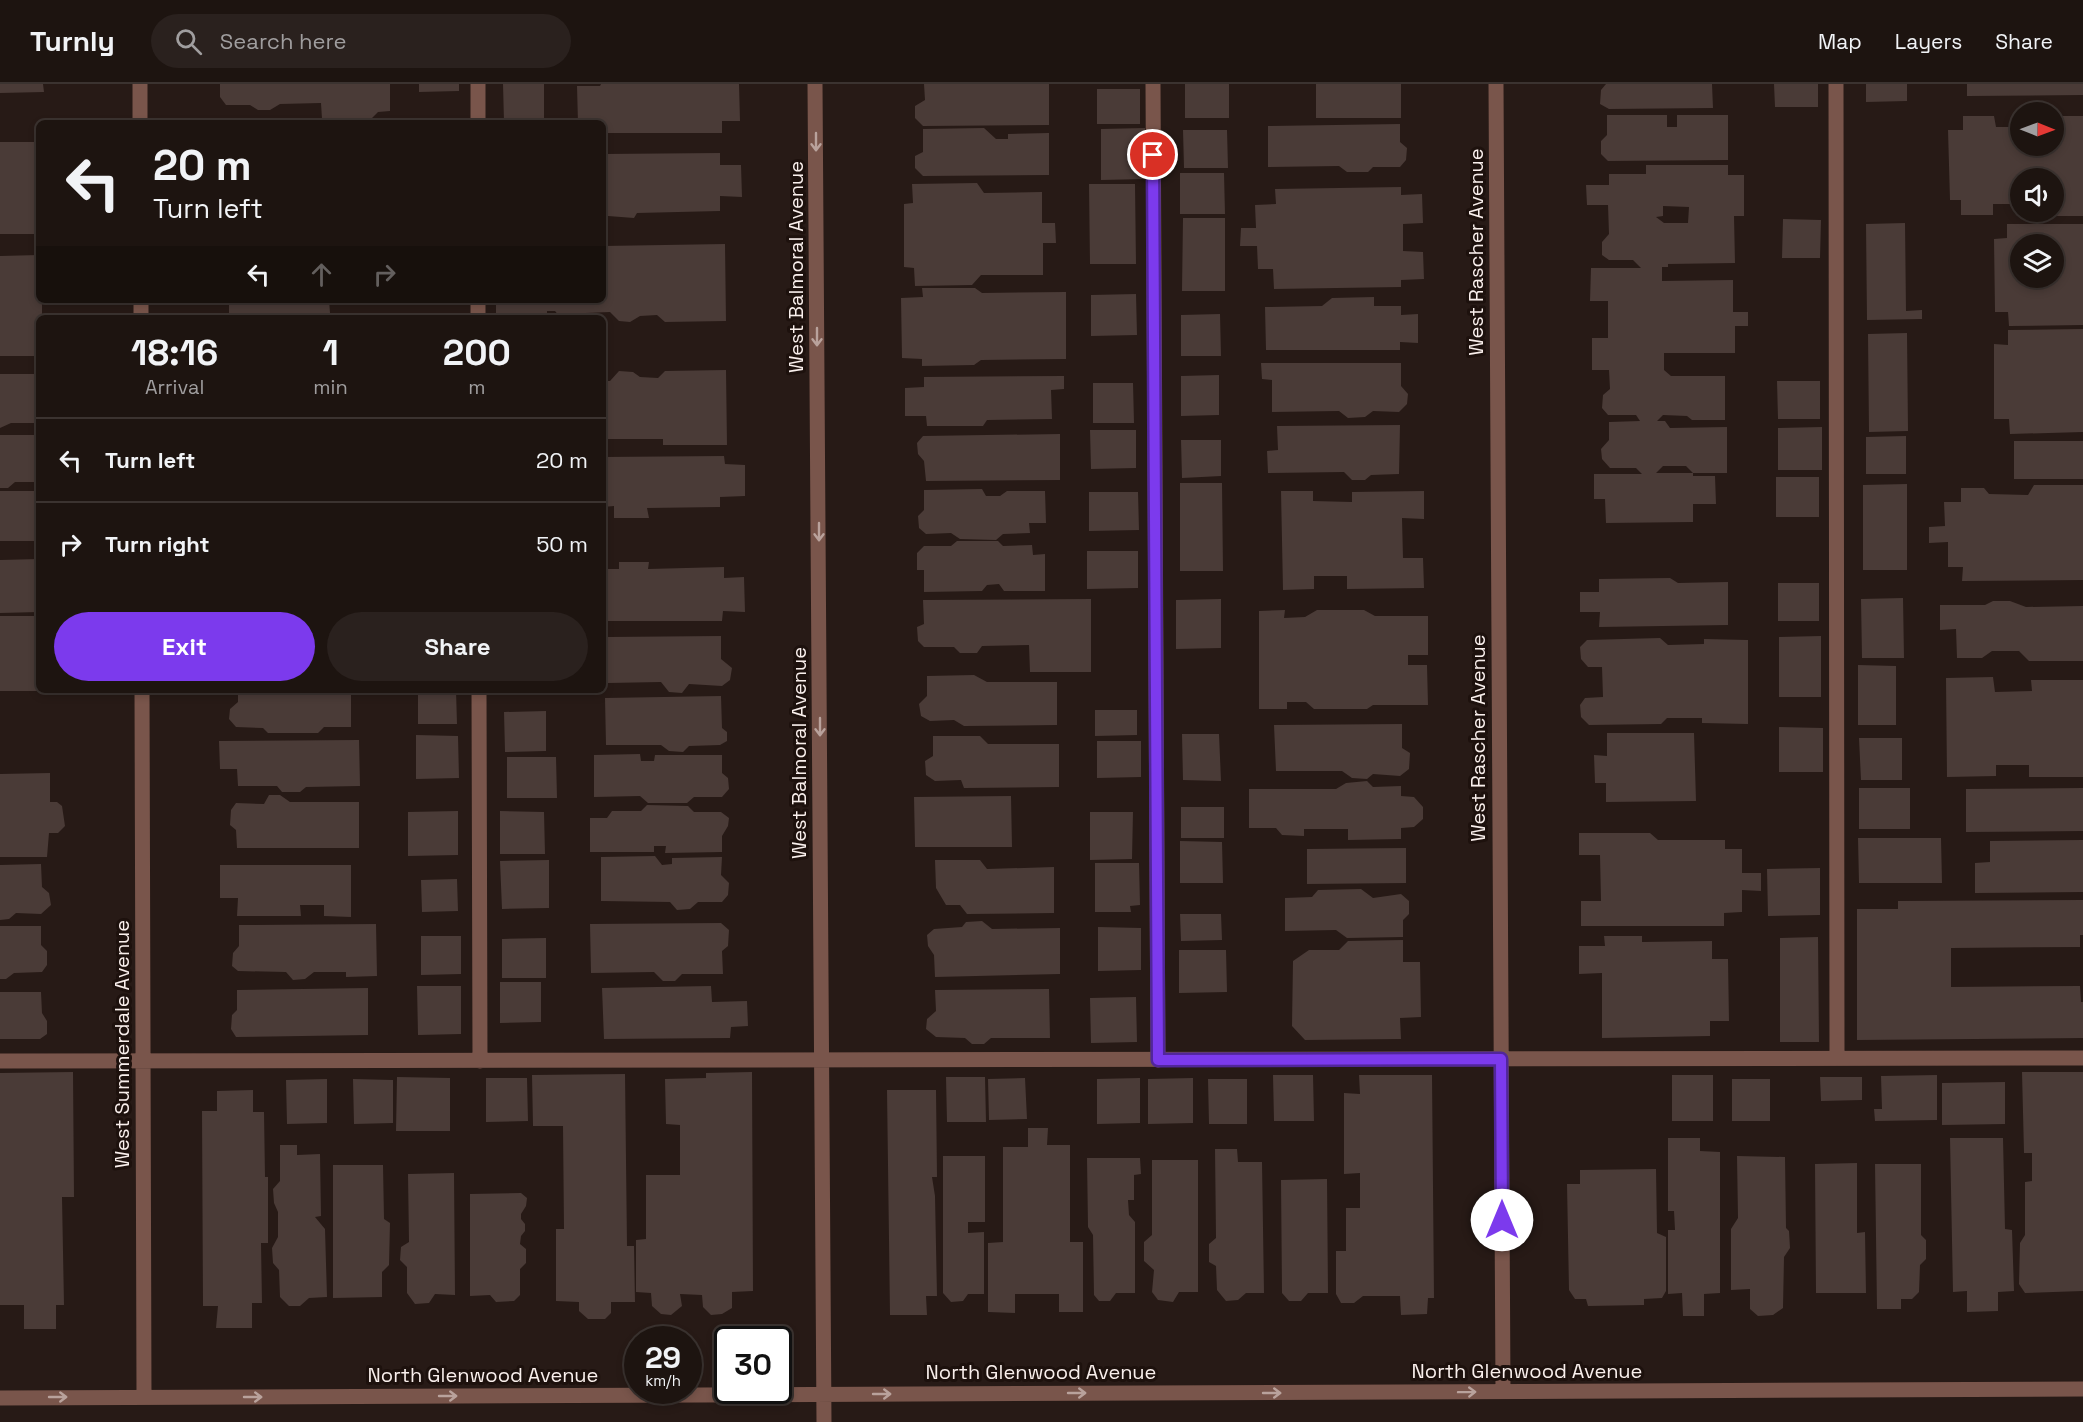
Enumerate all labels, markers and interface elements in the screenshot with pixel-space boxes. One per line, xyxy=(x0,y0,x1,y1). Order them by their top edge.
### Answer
search box xyxy=(151,14,571,68)
text: Turnly xyxy=(30,23,115,59)
icon: search xyxy=(172,25,205,58)
text: Search here xyxy=(220,27,347,55)
text: Map xyxy=(1818,28,1862,55)
text: Layers xyxy=(1895,28,1962,55)
text: Share xyxy=(1995,28,2053,55)
north arrow xyxy=(2010,102,2064,156)
map controls xyxy=(2010,102,2064,288)
pin xyxy=(1127,129,1178,180)
one-way arrow xyxy=(810,132,822,152)
icon: arrive xyxy=(1136,138,1169,171)
text: 20 m xyxy=(153,139,252,192)
icon: left xyxy=(54,144,132,222)
street label: West Rascher Avenue xyxy=(1463,148,1489,356)
street label: West Balmoral Avenue xyxy=(783,161,809,373)
button: sound xyxy=(2010,168,2064,222)
text: Turn left xyxy=(153,191,263,226)
button: layers xyxy=(2010,234,2064,288)
icon: left xyxy=(242,258,275,291)
icon: ahead xyxy=(305,258,338,291)
icon: right xyxy=(368,258,401,291)
one-way arrow xyxy=(811,327,823,347)
text: 18:16 xyxy=(131,330,218,376)
text: 1 xyxy=(322,330,339,376)
text: 200 xyxy=(443,330,511,376)
text: Arrival xyxy=(145,374,204,400)
text: min xyxy=(313,374,348,400)
text: m xyxy=(468,374,485,400)
icon: left xyxy=(54,444,87,477)
text: Turn left xyxy=(105,446,195,474)
text: 20 m xyxy=(536,446,588,474)
one-way arrow xyxy=(813,522,824,542)
icon: right xyxy=(54,528,87,561)
text: Turn right xyxy=(105,530,210,558)
text: 50 m xyxy=(536,530,588,558)
button: Exit xyxy=(54,612,315,681)
button: Share xyxy=(327,612,588,681)
street label: West Rascher Avenue xyxy=(1465,634,1491,842)
street label: West Balmoral Avenue xyxy=(786,647,812,859)
one-way arrow xyxy=(814,717,826,737)
street label: West Summerdale Avenue xyxy=(109,920,135,1168)
position arrow xyxy=(1470,1188,1534,1252)
speed limit sign: 30 xyxy=(714,1326,792,1404)
text: 29 xyxy=(645,1338,681,1377)
street label: North Glenwood Avenue xyxy=(1412,1358,1642,1384)
street label: North Glenwood Avenue xyxy=(926,1359,1156,1385)
street label: North Glenwood Avenue xyxy=(368,1362,598,1388)
text: km/h xyxy=(645,1371,681,1390)
one-way arrow xyxy=(1457,1386,1477,1398)
one-way arrow xyxy=(1067,1387,1087,1399)
one-way arrow xyxy=(1262,1387,1282,1399)
one-way arrow xyxy=(872,1388,892,1400)
one-way arrow xyxy=(438,1390,458,1402)
one-way arrow xyxy=(48,1391,68,1403)
one-way arrow xyxy=(243,1391,263,1403)

